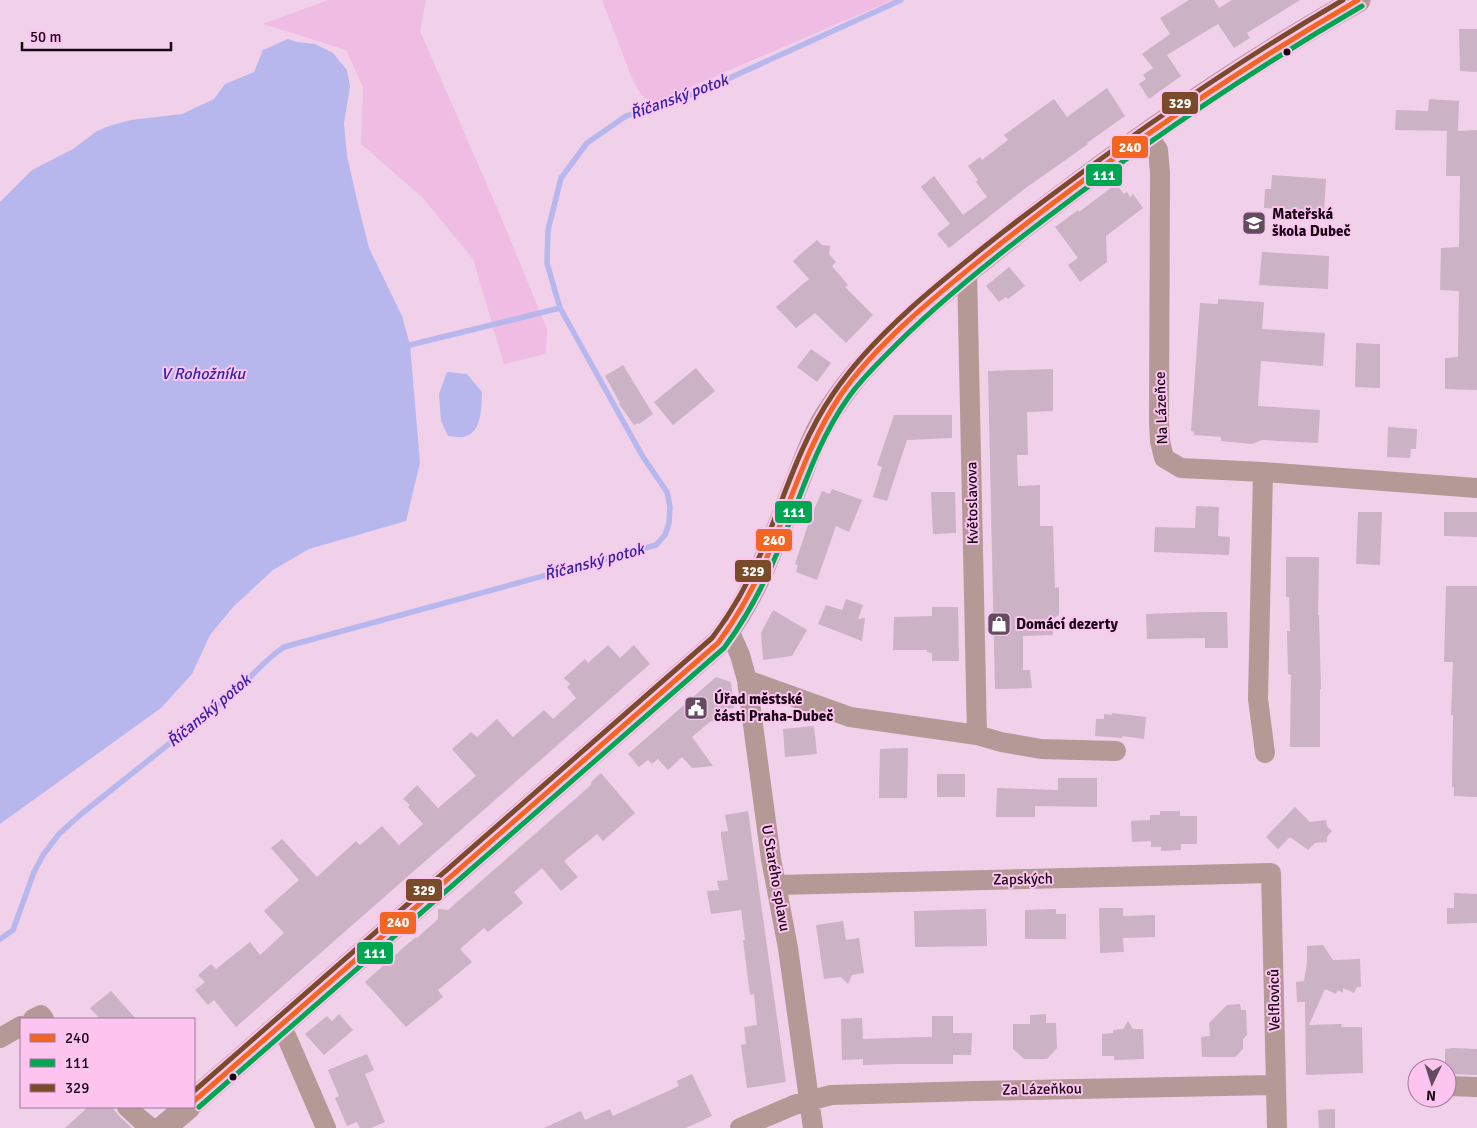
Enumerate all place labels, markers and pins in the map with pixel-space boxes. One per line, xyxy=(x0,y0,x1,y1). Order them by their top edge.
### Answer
unlabelled marker xyxy=(1282,47,1292,57)
place label: Mateřská škola Dubeč xyxy=(1272,205,1351,240)
school or university icon: Mateřská škola Dubeč xyxy=(1241,210,1267,236)
shop icon: Domácí dezerty xyxy=(986,611,1012,637)
place label: Domácí dezerty xyxy=(1016,615,1119,633)
place label: Úřad městské části Praha-Dubeč xyxy=(714,689,833,725)
public building icon: Úřad městské části Praha-Dubeč xyxy=(683,695,709,721)
unlabelled marker xyxy=(228,1072,238,1082)

